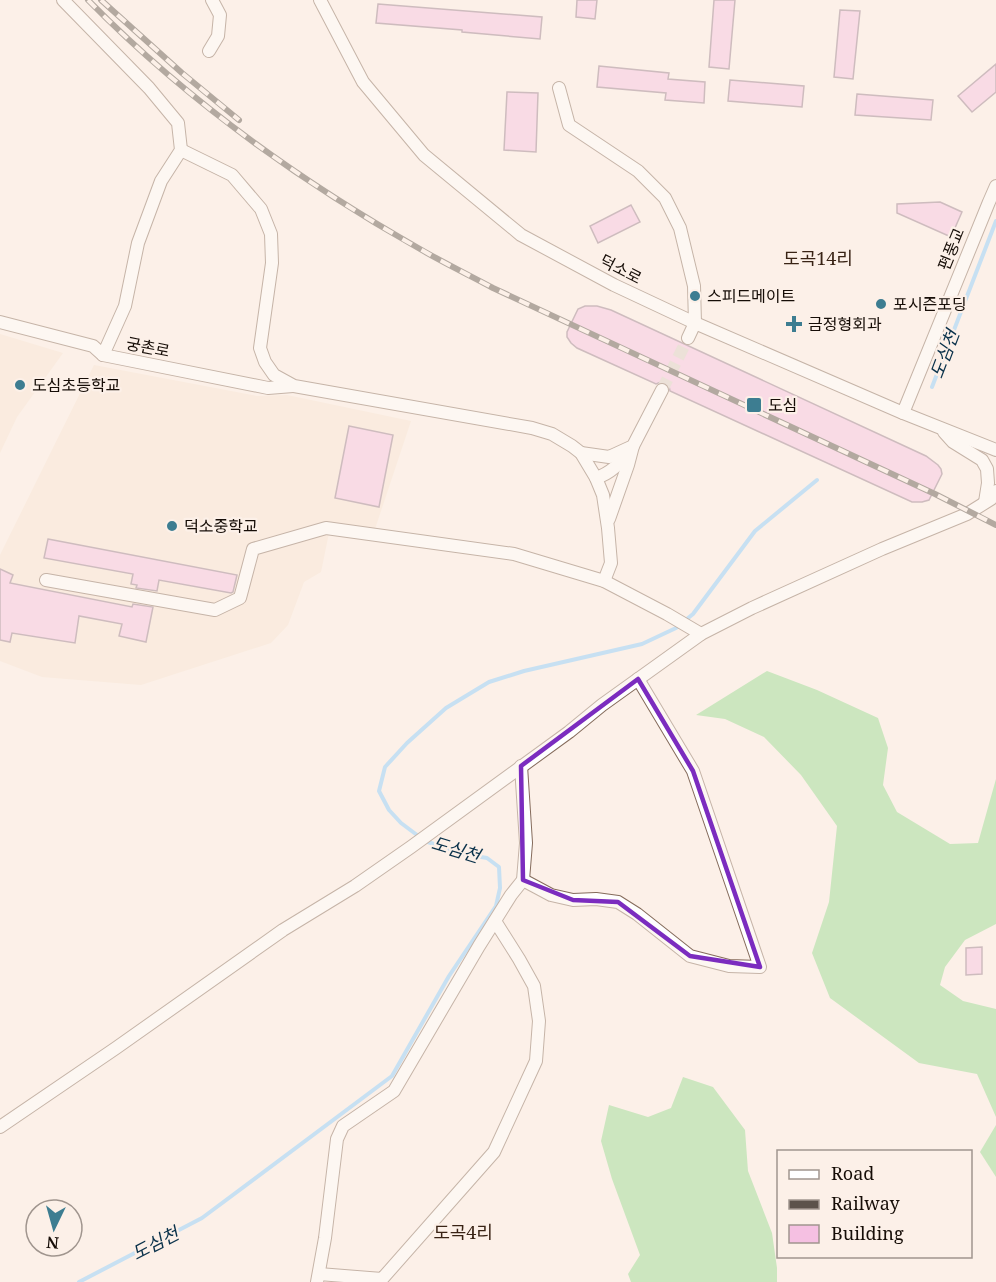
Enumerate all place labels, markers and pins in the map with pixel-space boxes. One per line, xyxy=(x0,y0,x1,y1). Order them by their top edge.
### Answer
place label: 스피드메이트 xyxy=(707,285,795,307)
marker: 스피드메이트 xyxy=(688,289,702,303)
place label: 포시즌포딩 xyxy=(893,293,967,315)
marker: 포시즌포딩 xyxy=(874,297,888,311)
place label: 금정형회과 xyxy=(808,313,882,335)
marker: 금정형회과 xyxy=(785,315,803,333)
place label: 도심초등학교 xyxy=(32,374,120,396)
marker: 도심초등학교 xyxy=(13,378,27,392)
place label: 도심 xyxy=(768,394,797,416)
marker: 도심 xyxy=(745,396,763,414)
place label: 덕소중학교 xyxy=(184,515,258,537)
marker: 덕소중학교 xyxy=(165,519,179,533)

